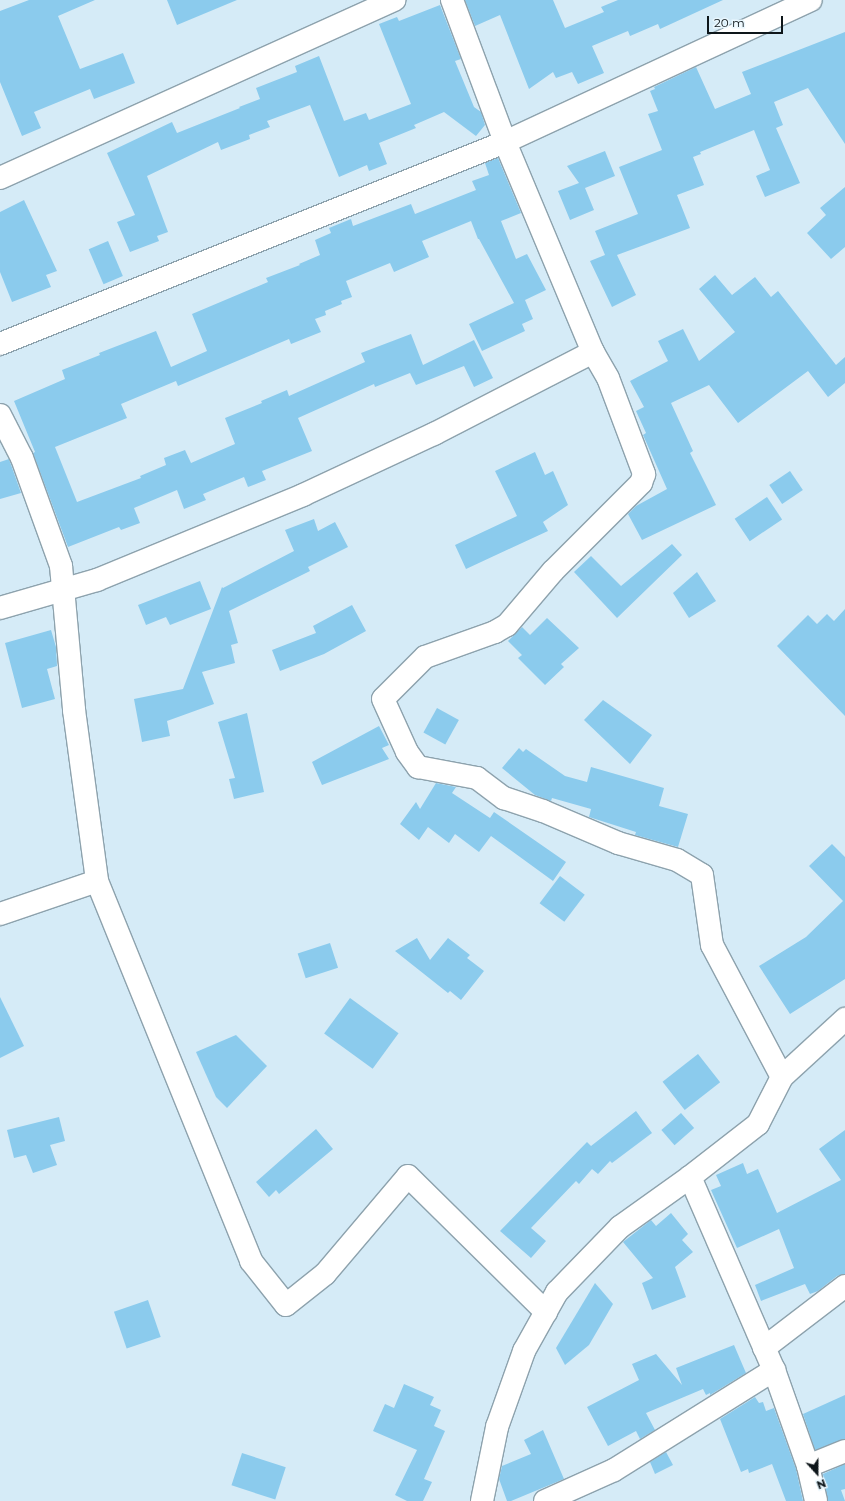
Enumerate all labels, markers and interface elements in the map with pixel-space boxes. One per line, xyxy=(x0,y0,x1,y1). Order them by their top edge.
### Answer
scale bar xyxy=(709,8,785,34)
text: 20 m xyxy=(714,15,745,30)
north arrow xyxy=(797,1453,837,1493)
text: N xyxy=(815,1476,828,1492)

